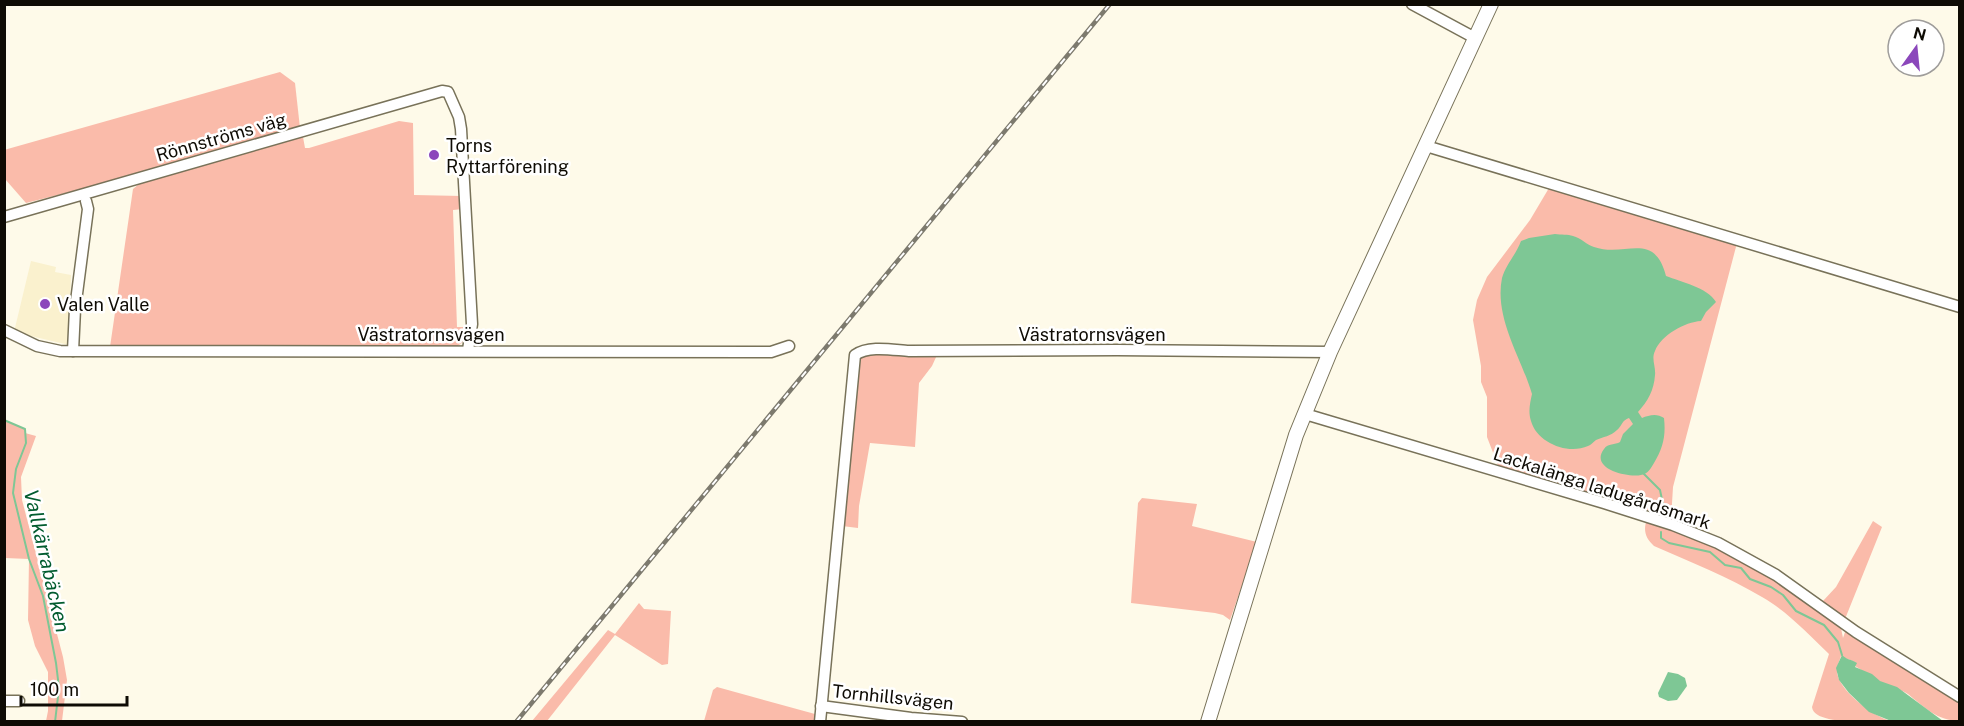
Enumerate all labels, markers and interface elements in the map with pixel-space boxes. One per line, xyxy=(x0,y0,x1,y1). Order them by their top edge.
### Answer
north arrow xyxy=(1886,18,1946,78)
text: N xyxy=(1911,23,1928,45)
street label: Rönnströms väg xyxy=(153,108,289,166)
place label: Torns Ryttarförening xyxy=(446,135,569,177)
marker: Torns Ryttarförening xyxy=(427,148,441,162)
place label: Valen Valle xyxy=(57,294,149,315)
marker: Valen Valle xyxy=(38,297,52,311)
street label: Västratornsvägen xyxy=(357,324,505,345)
street label: Västratornsvägen xyxy=(1018,324,1166,345)
street label: Lackalänga ladugårdsmark xyxy=(1491,443,1713,533)
water label: Vallkärrabäcken xyxy=(19,487,75,635)
scale bar xyxy=(21,669,128,707)
text: 100 m xyxy=(30,679,79,700)
street label: Tornhillsvägen xyxy=(831,680,955,714)

